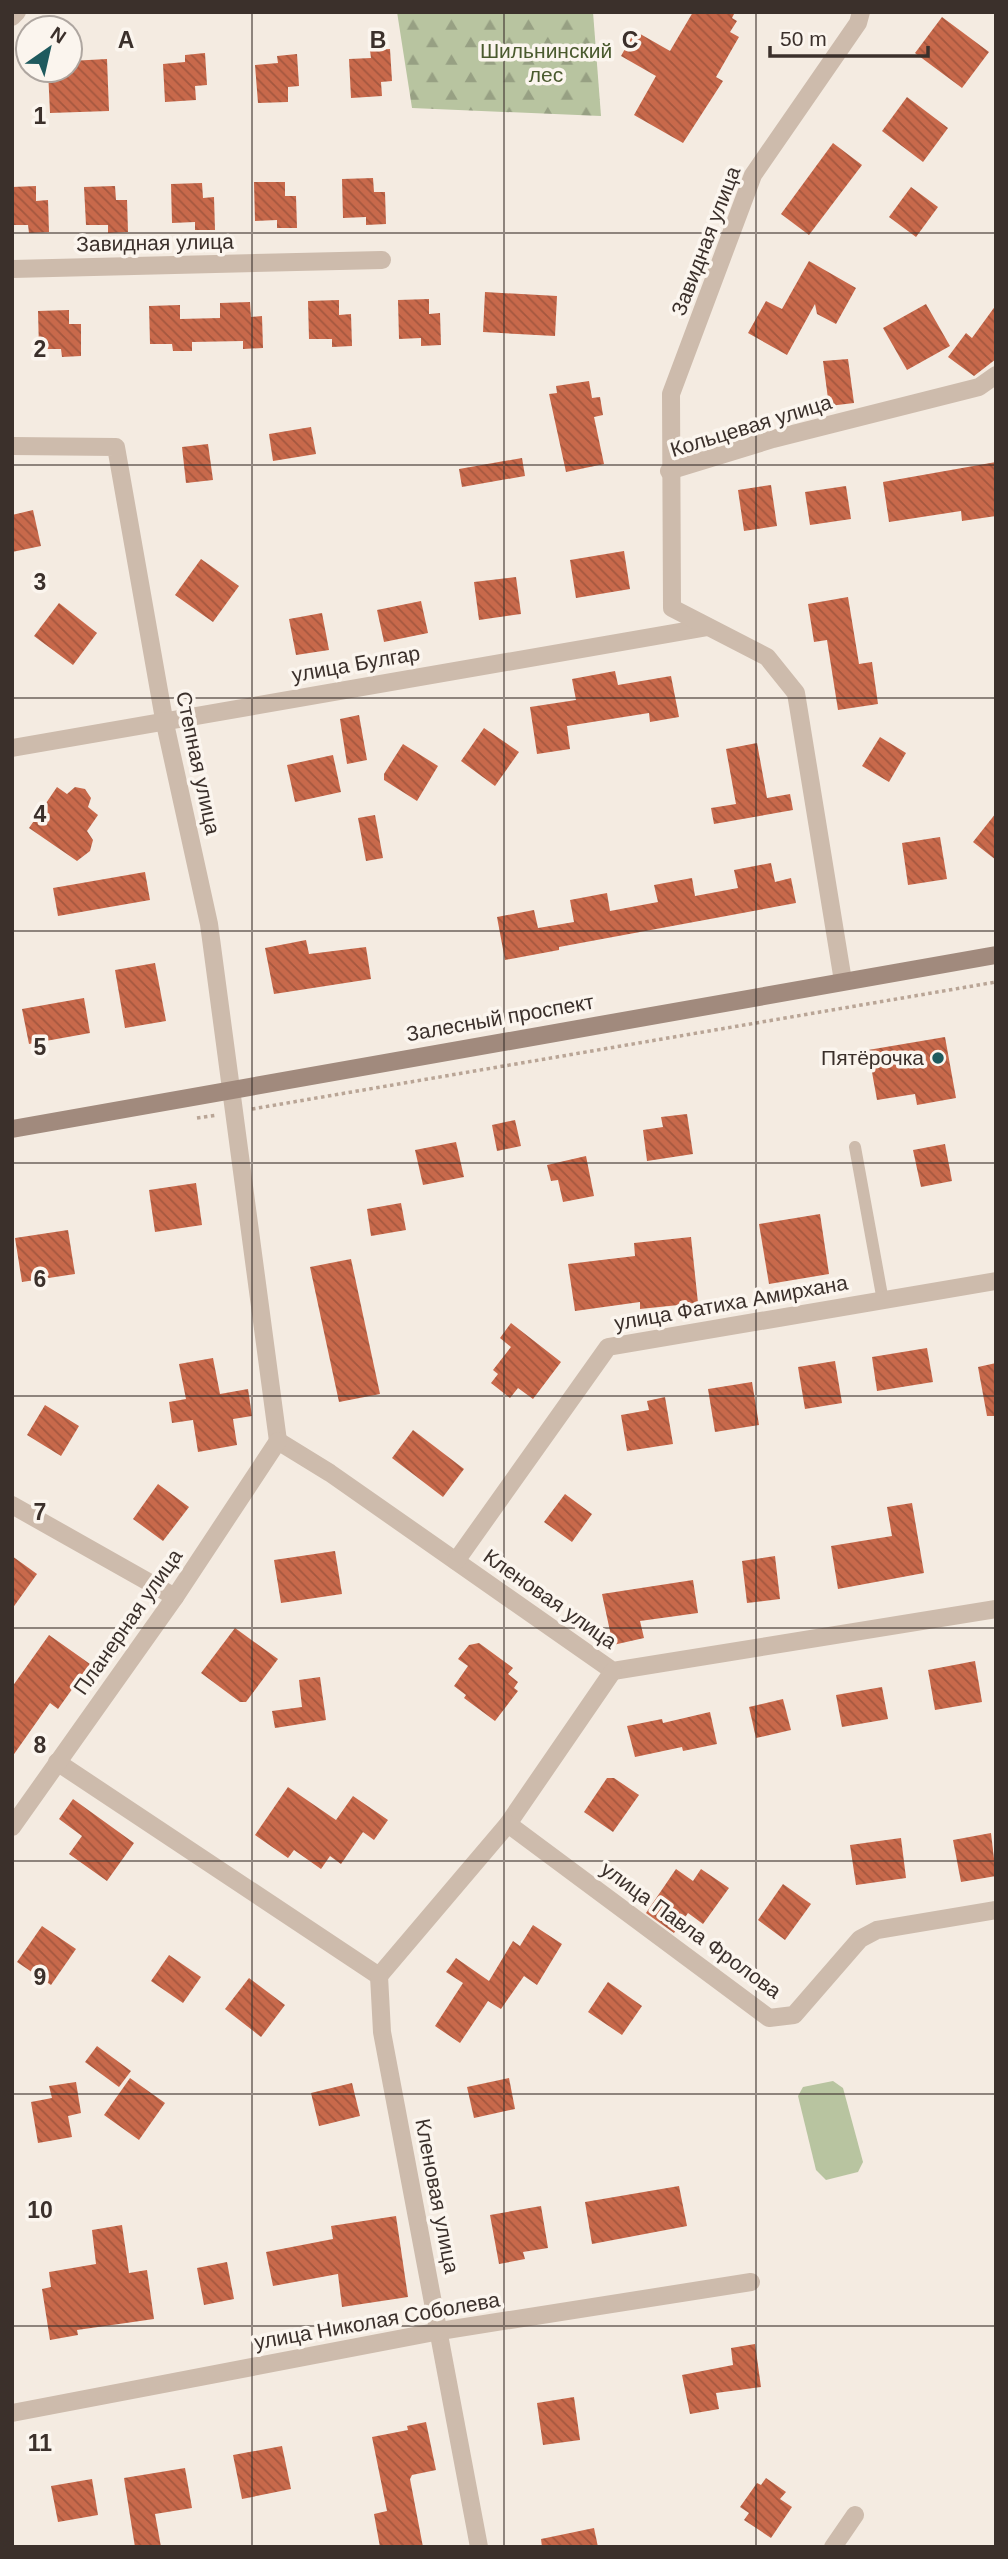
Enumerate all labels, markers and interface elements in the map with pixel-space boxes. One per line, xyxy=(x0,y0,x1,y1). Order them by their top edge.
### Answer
north arrow xyxy=(14,14,84,84)
scale bar xyxy=(770,14,928,58)
text: N xyxy=(47,23,70,48)
text: A xyxy=(118,27,134,53)
text: B xyxy=(370,27,386,53)
text: C xyxy=(622,27,638,53)
text: 50 m xyxy=(780,27,827,50)
park label: Шильнинский лес xyxy=(480,39,612,86)
text: 1 xyxy=(34,103,47,129)
street label: Завидная улица xyxy=(667,163,745,319)
street label: Завидная улица xyxy=(76,230,234,255)
text: 2 xyxy=(34,336,46,362)
street label: Кольцевая улица xyxy=(667,390,835,461)
text: 3 xyxy=(34,569,46,595)
street label: улица Булгар xyxy=(290,641,422,686)
street label: Степная улица xyxy=(172,689,225,837)
text: 4 xyxy=(34,801,47,827)
street label: Залесный проспект xyxy=(404,990,596,1045)
text: 5 xyxy=(34,1034,47,1060)
place label: Пятёрочка xyxy=(821,1046,924,1069)
marker: Пятёрочка xyxy=(930,1050,946,1066)
text: 6 xyxy=(34,1266,46,1292)
street label: улица Фатиха Амирхана xyxy=(612,1271,850,1334)
text: 7 xyxy=(34,1499,46,1525)
street label: Планерная улица xyxy=(69,1544,187,1699)
street label: Кленовая улица xyxy=(479,1544,621,1653)
text: 8 xyxy=(34,1732,47,1758)
street label: улица Павла Фролова xyxy=(597,1857,786,2003)
text: 9 xyxy=(34,1964,46,1990)
street label: Кленовая улица xyxy=(411,2117,464,2275)
text: 10 xyxy=(27,2197,53,2223)
street label: улица Николая Соболева xyxy=(252,2288,502,2353)
text: 11 xyxy=(28,2430,52,2456)

